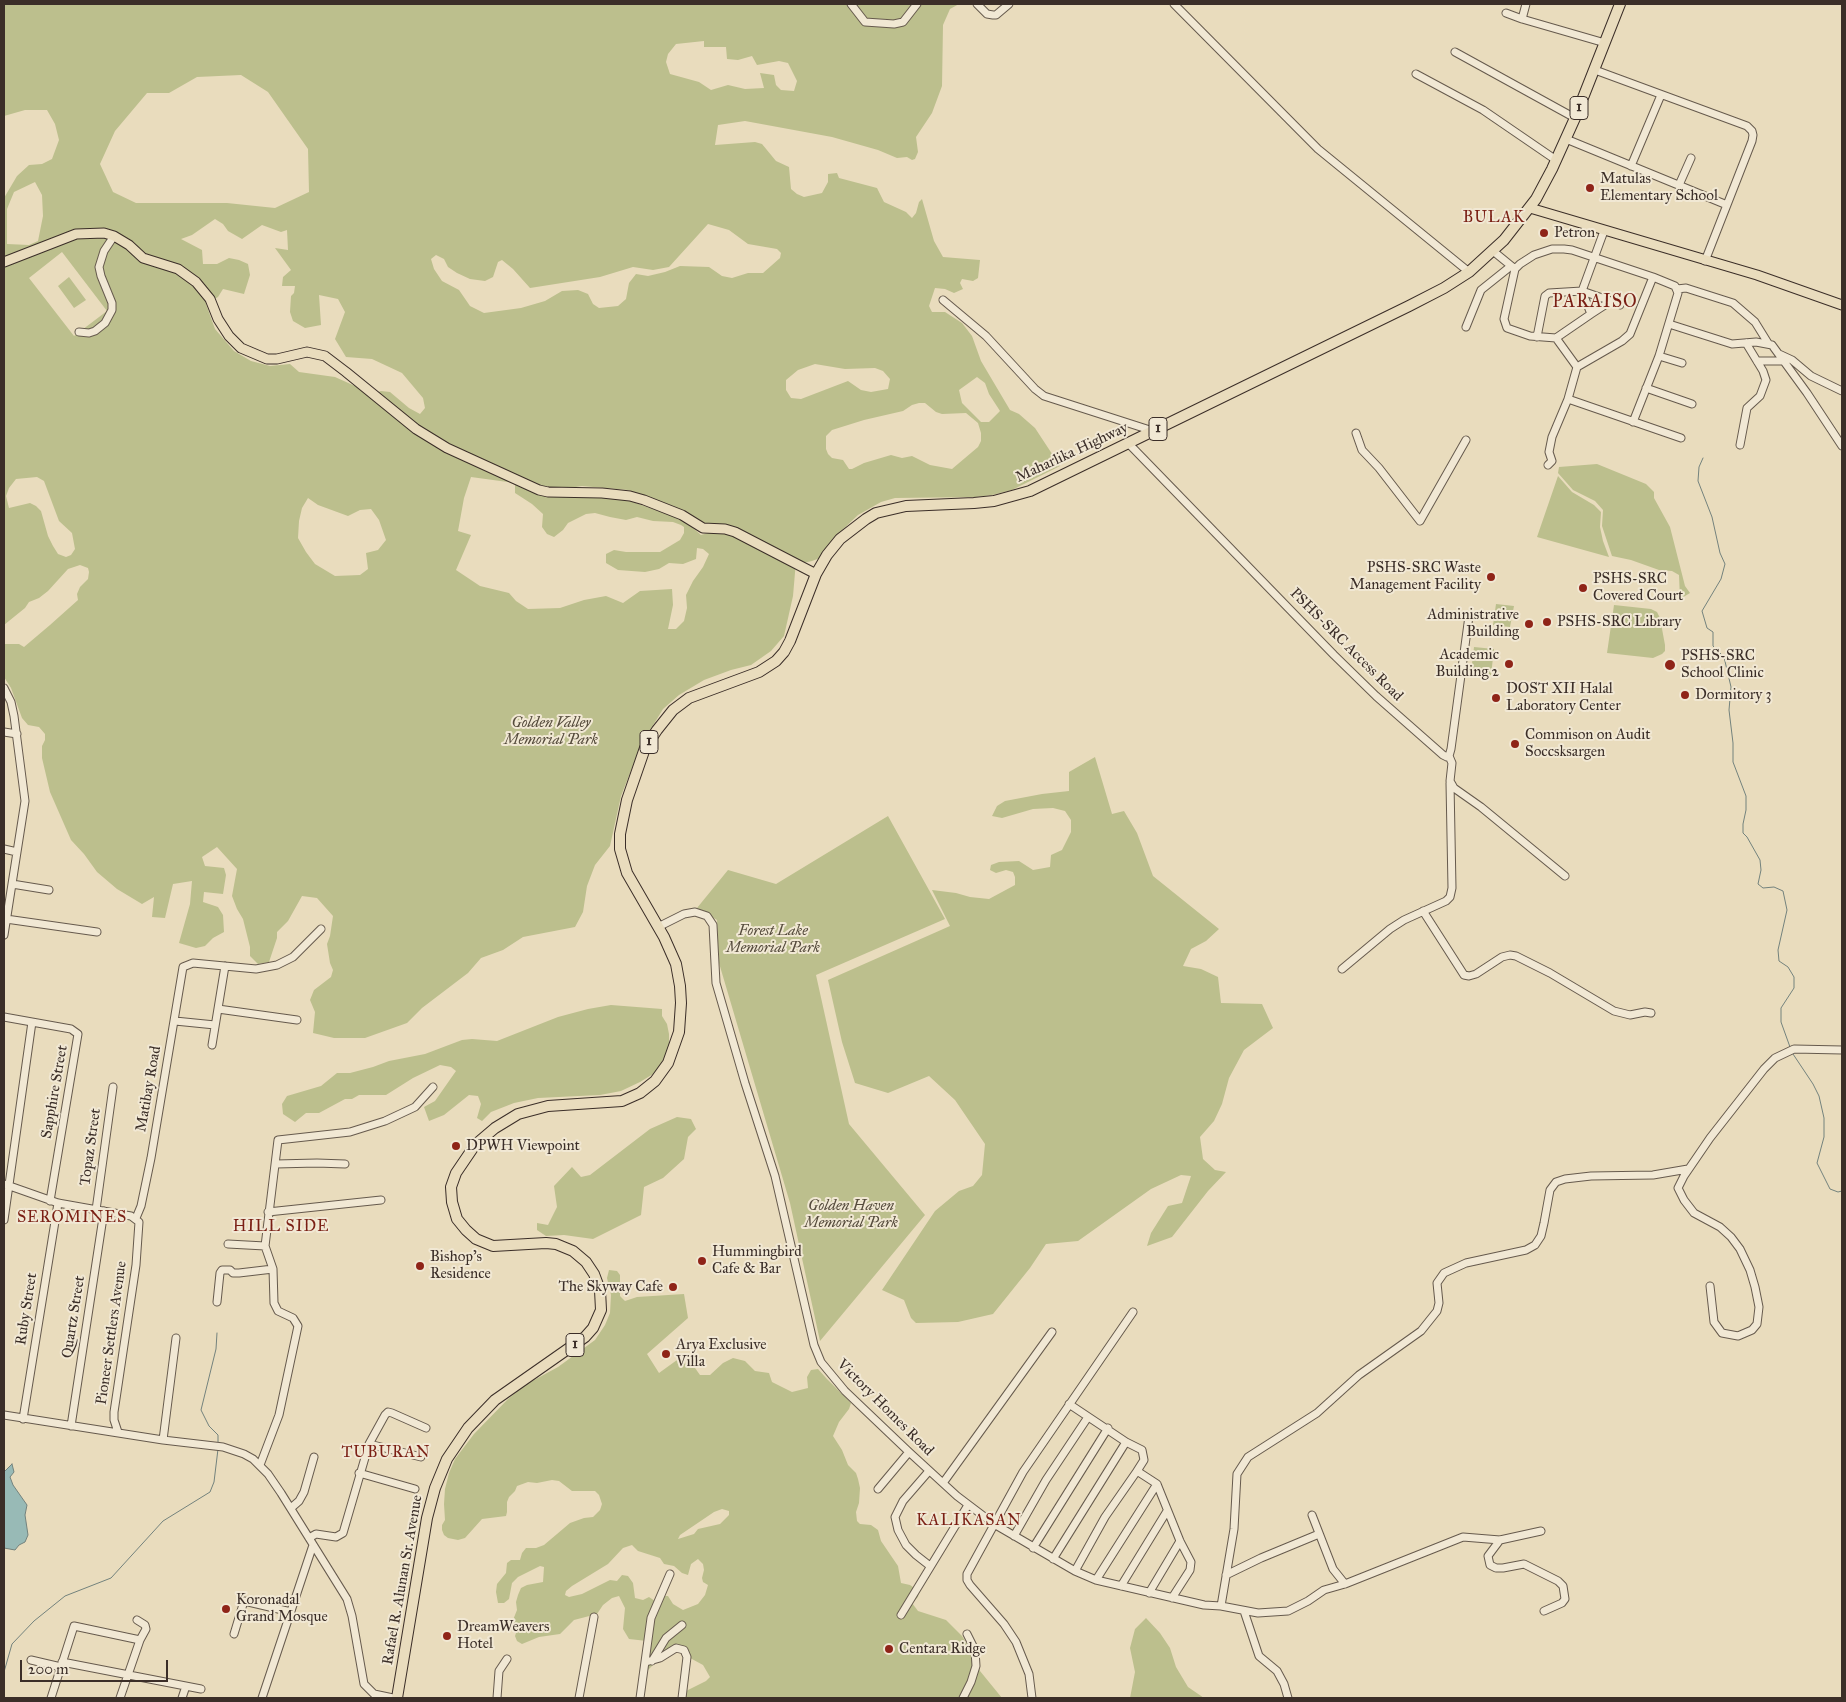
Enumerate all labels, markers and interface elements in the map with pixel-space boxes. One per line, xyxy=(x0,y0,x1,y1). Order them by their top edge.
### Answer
road number: 1 xyxy=(1570,96,1588,120)
place label: Matulas Elementary School xyxy=(1600,170,1718,205)
marker: Matulas Elementary School xyxy=(1584,182,1596,194)
district label: BULAK xyxy=(1462,208,1526,228)
place label: Petron xyxy=(1554,224,1595,242)
marker: Petron xyxy=(1538,227,1550,239)
district label: PARAISO xyxy=(1551,292,1639,314)
road number: 1 xyxy=(1149,418,1167,440)
street label: Maharlika Highway xyxy=(1013,419,1131,487)
place label: PSHS-SRC Waste Management Facility xyxy=(1349,559,1481,594)
place label: PSHS-SRC Covered Court xyxy=(1593,570,1683,605)
marker: PSHS-SRC Waste Management Facility xyxy=(1485,571,1497,583)
marker: PSHS-SRC Covered Court xyxy=(1577,582,1589,594)
street label: PSHS-SRC Access Road xyxy=(1286,585,1406,705)
place label: Administrative Building xyxy=(1427,606,1519,641)
place label: PSHS-SRC Library xyxy=(1557,613,1681,631)
marker: PSHS-SRC Library xyxy=(1541,616,1553,628)
marker: Administrative Building xyxy=(1523,618,1535,630)
place label: Academic Building 2 xyxy=(1436,646,1499,681)
place label: PSHS-SRC School Clinic xyxy=(1681,647,1764,682)
marker: Academic Building 2 xyxy=(1503,658,1515,670)
marker: PSHS-SRC School Clinic xyxy=(1663,658,1677,672)
place label: DOST XII Halal Laboratory Center xyxy=(1506,680,1621,715)
place label: Dormitory 3 xyxy=(1695,686,1772,704)
marker: Dormitory 3 xyxy=(1679,689,1691,701)
marker: DOST XII Halal Laboratory Center xyxy=(1490,692,1502,704)
park label: Golden Valley Memorial Park xyxy=(504,714,598,749)
place label: Commison on Audit Soccsksargen xyxy=(1525,726,1651,761)
road number: 1 xyxy=(640,730,658,754)
marker: Commison on Audit Soccsksargen xyxy=(1509,738,1521,750)
park label: Forest Lake Memorial Park xyxy=(726,922,820,957)
street label: Sapphire Street xyxy=(38,1044,72,1140)
street label: Matibay Road xyxy=(133,1045,165,1133)
street label: Topaz Street xyxy=(77,1107,105,1187)
place label: DPWH Viewpoint xyxy=(466,1137,580,1155)
marker: DPWH Viewpoint xyxy=(450,1140,462,1152)
park label: Golden Haven Memorial Park xyxy=(804,1197,898,1232)
district label: SEROMINES xyxy=(16,1208,128,1228)
district label: HILL SIDE xyxy=(232,1217,330,1237)
place label: Hummingbird Cafe & Bar xyxy=(712,1243,802,1278)
place label: Bishop's Residence xyxy=(430,1248,491,1283)
marker: Hummingbird Cafe & Bar xyxy=(696,1255,708,1267)
street label: Pioneer Settlers Avenue xyxy=(93,1260,131,1406)
marker: Bishop's Residence xyxy=(414,1260,426,1272)
street label: Ruby Street xyxy=(12,1272,42,1346)
street label: Quartz Street xyxy=(59,1274,89,1360)
place label: The Skyway Cafe xyxy=(558,1278,663,1296)
marker: The Skyway Cafe xyxy=(667,1281,679,1293)
road number: 1 xyxy=(566,1334,584,1356)
place label: Arya Exclusive Villa xyxy=(676,1336,767,1371)
marker: Arya Exclusive Villa xyxy=(660,1348,672,1360)
street label: Victory Homes Road xyxy=(833,1356,937,1460)
district label: TUBURAN xyxy=(341,1443,431,1463)
street label: Rafael R. Alunan Sr. Avenue xyxy=(379,1494,427,1666)
district label: KALIKASAN xyxy=(915,1511,1023,1531)
place label: Koronadal Grand Mosque xyxy=(236,1591,328,1626)
marker: Koronadal Grand Mosque xyxy=(220,1603,232,1615)
place label: DreamWeavers Hotel xyxy=(457,1618,549,1653)
marker: DreamWeavers Hotel xyxy=(441,1630,453,1642)
place label: Centara Ridge xyxy=(899,1640,986,1658)
marker: Centara Ridge xyxy=(883,1643,895,1655)
scale bar xyxy=(22,1650,170,1682)
text: 200 m xyxy=(28,1660,69,1678)

